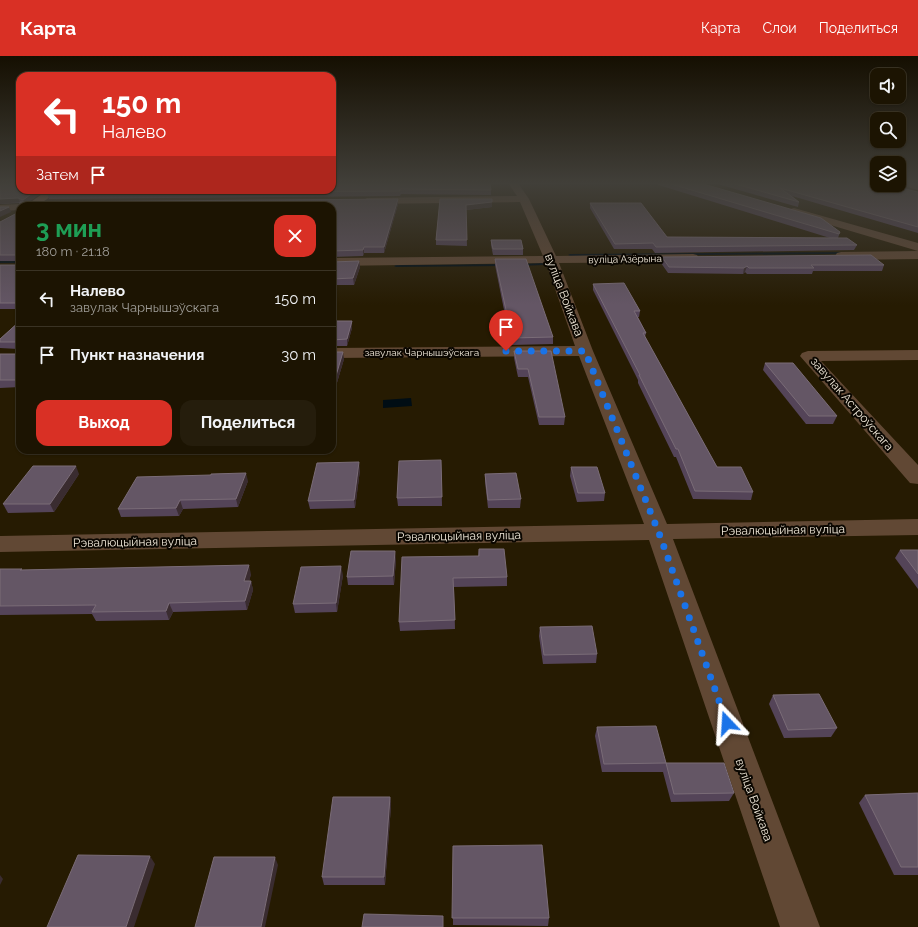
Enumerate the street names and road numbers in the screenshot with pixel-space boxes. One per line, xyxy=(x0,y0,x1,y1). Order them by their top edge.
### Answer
street label: вуліца Войкава xyxy=(542,252,586,338)
street label: вуліца Азёрына xyxy=(588,253,662,265)
street label: завулак Чарнышэўскага xyxy=(365,347,479,358)
street label: завулак Астроўскага xyxy=(808,355,896,453)
street label: Рэвалюцыйная вуліца xyxy=(721,522,845,538)
street label: Рэвалюцыйная вуліца xyxy=(397,528,521,544)
street label: Рэвалюцыйная вуліца xyxy=(73,534,197,550)
street label: вуліца Войкава xyxy=(733,757,775,843)

